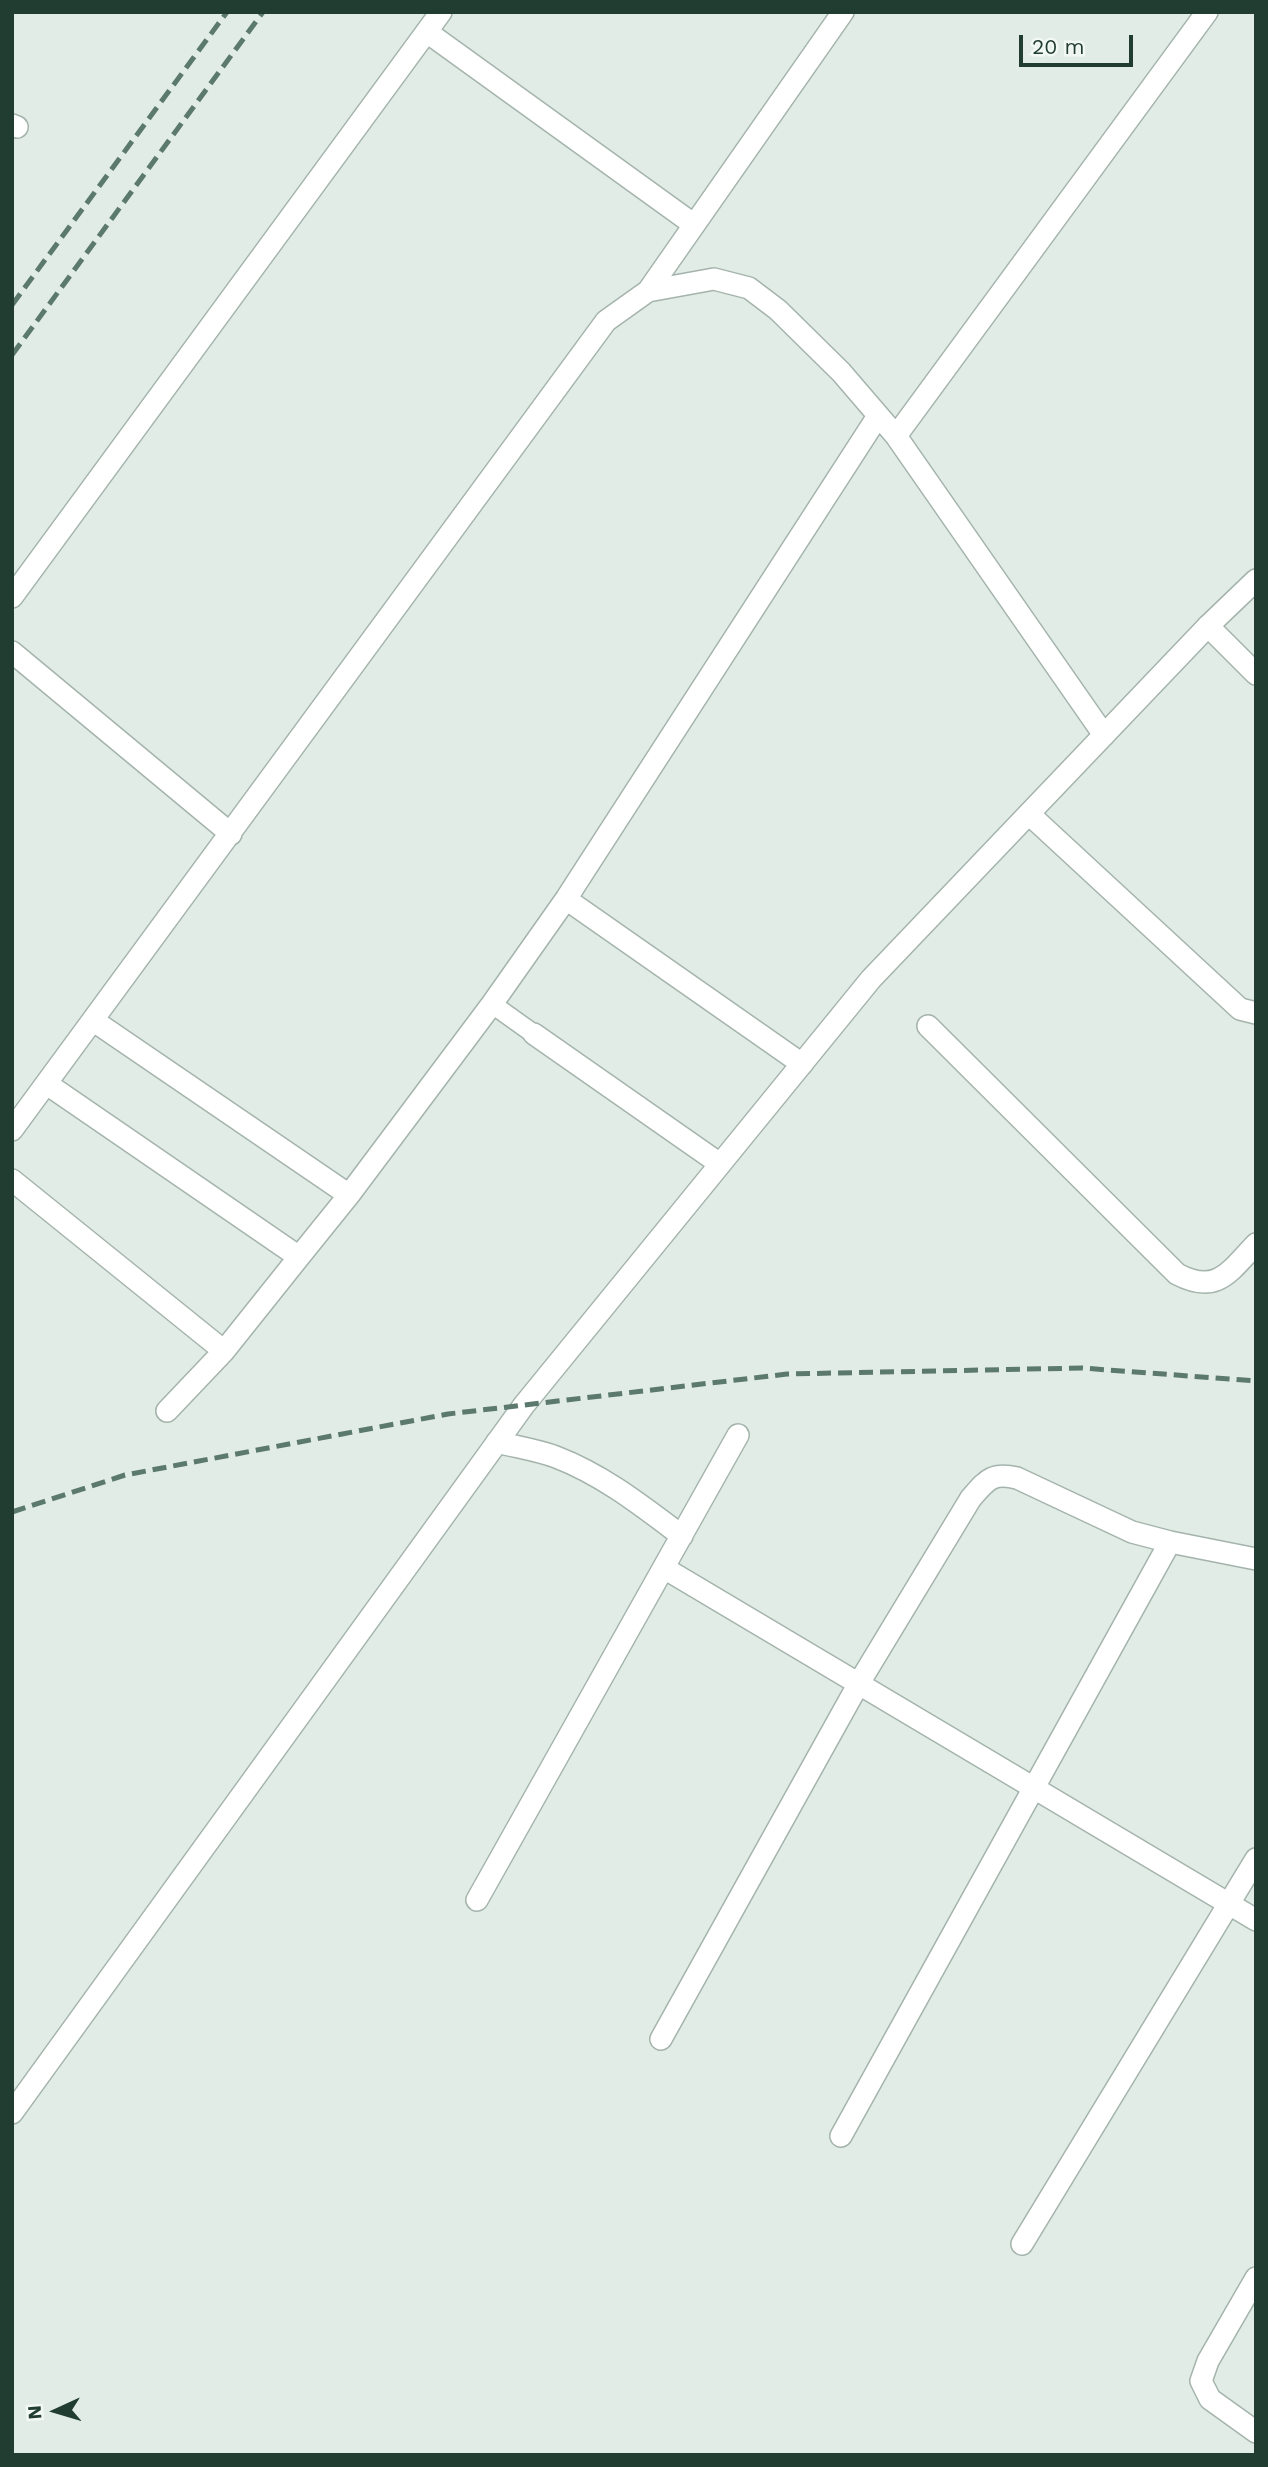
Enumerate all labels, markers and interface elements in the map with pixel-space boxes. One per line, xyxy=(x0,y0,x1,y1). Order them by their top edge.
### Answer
scale bar xyxy=(1023,21,1137,65)
text: 20 m xyxy=(1032,34,1084,59)
north arrow xyxy=(21,2376,91,2446)
text: N xyxy=(23,2405,47,2420)

